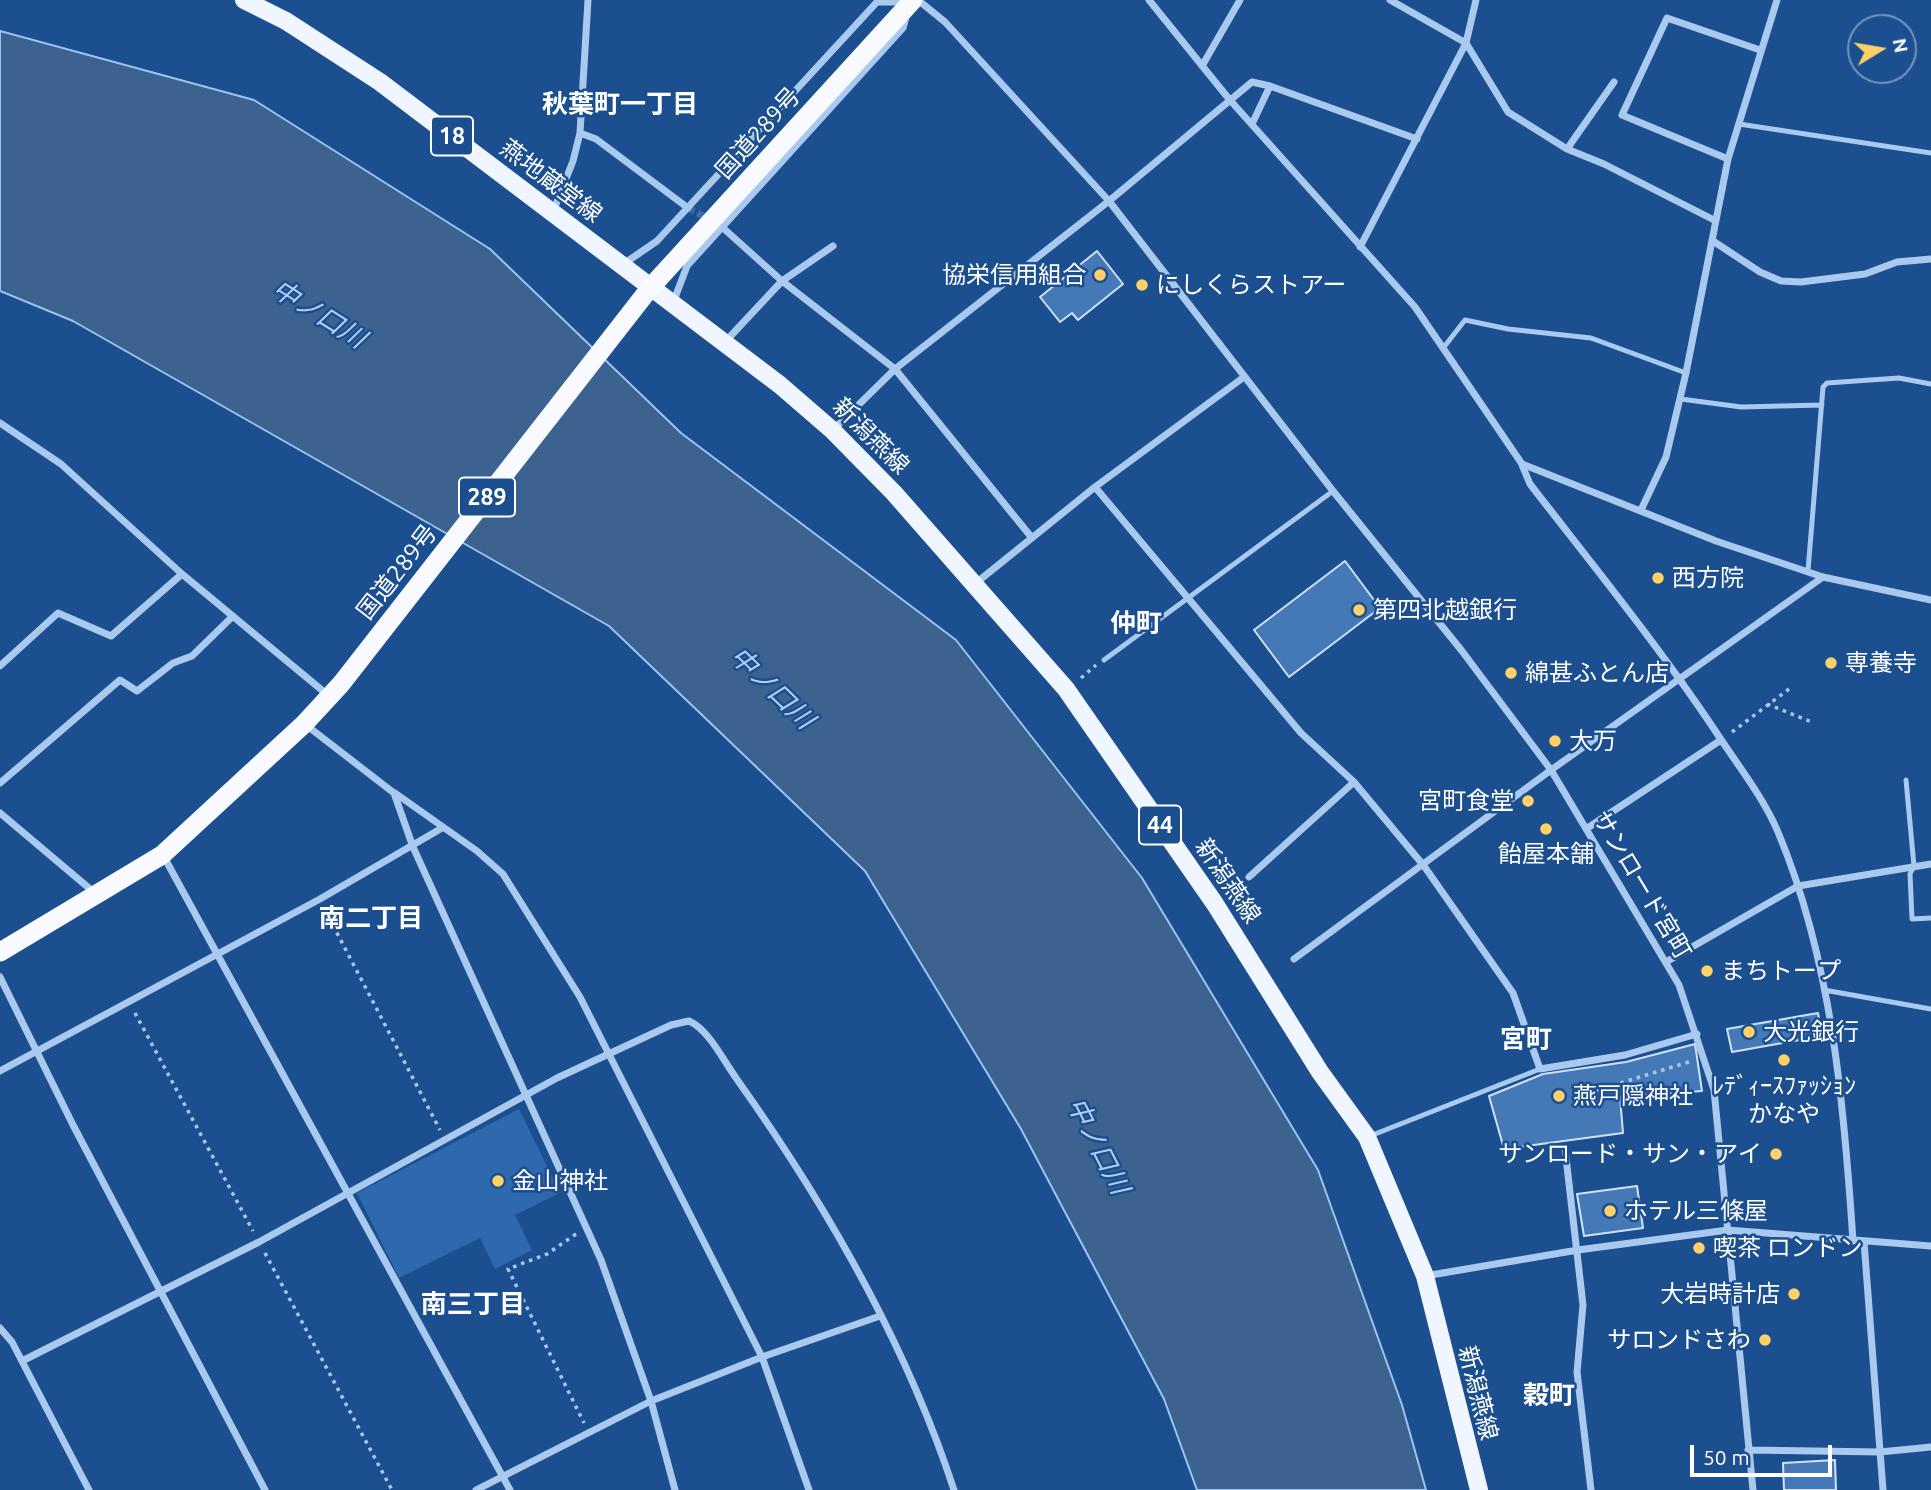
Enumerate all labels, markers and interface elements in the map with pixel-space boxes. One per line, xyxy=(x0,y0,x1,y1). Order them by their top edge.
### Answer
north arrow xyxy=(1847,14,1917,84)
text: N xyxy=(1888,36,1913,54)
street label: 国道289号 xyxy=(710,82,806,184)
district label: 秋葉町一丁目 xyxy=(542,88,698,120)
road number: 18 xyxy=(431,116,473,155)
street label: 燕地蔵堂線 xyxy=(494,133,608,229)
place label: 協栄信用組合 xyxy=(942,261,1086,289)
marker: 協栄信用組合 xyxy=(1092,267,1108,283)
place label: にしくらストアー xyxy=(1156,271,1347,299)
water label: 中ノ口川 xyxy=(267,273,371,355)
marker: にしくらストアー xyxy=(1134,277,1150,293)
street label: 新潟燕線 xyxy=(827,392,915,480)
road number: 289 xyxy=(459,477,515,516)
street label: 国道289号 xyxy=(351,519,443,625)
place label: 西方院 xyxy=(1672,564,1744,592)
marker: 西方院 xyxy=(1650,570,1666,586)
place label: 第四北越銀行 xyxy=(1373,596,1517,624)
marker: 第四北越銀行 xyxy=(1351,602,1367,618)
district label: 仲町 xyxy=(1110,607,1162,639)
water label: 中ノ口川 xyxy=(724,641,820,735)
place label: 専養寺 xyxy=(1845,649,1917,677)
marker: 専養寺 xyxy=(1823,655,1839,671)
place label: 綿甚ふとん店 xyxy=(1525,659,1669,687)
marker: 綿甚ふとん店 xyxy=(1503,665,1519,681)
place label: 大万 xyxy=(1569,727,1617,755)
marker: 大万 xyxy=(1547,733,1563,749)
place label: 宮町食堂 xyxy=(1418,787,1514,815)
marker: 宮町食堂 xyxy=(1520,793,1536,809)
road number: 44 xyxy=(1139,806,1181,845)
street label: サンロード宮町 xyxy=(1586,806,1698,964)
marker: 飴屋本舗 xyxy=(1538,821,1554,837)
street label: 新潟燕線 xyxy=(1189,833,1267,929)
place label: 飴屋本舗 xyxy=(1498,840,1594,868)
district label: 南二丁目 xyxy=(319,902,423,934)
place label: まちトープ xyxy=(1721,957,1841,985)
marker: まちトープ xyxy=(1699,963,1715,979)
place label: 大光銀行 xyxy=(1763,1018,1859,1046)
district label: 宮町 xyxy=(1500,1023,1552,1055)
marker: 大光銀行 xyxy=(1741,1024,1757,1040)
marker: ﾚﾃﾞｨｰｽﾌｧｯｼｮﾝ かなや xyxy=(1776,1052,1792,1068)
place label: ﾚﾃﾞｨｰｽﾌｧｯｼｮﾝ かなや xyxy=(1712,1072,1856,1128)
place label: 燕戸隠神社 xyxy=(1573,1082,1693,1110)
marker: 燕戸隠神社 xyxy=(1551,1088,1567,1104)
water label: 中ノ口川 xyxy=(1060,1093,1136,1199)
place label: サンロード・サン・アイ xyxy=(1498,1140,1762,1168)
marker: サンロード・サン・アイ xyxy=(1768,1146,1784,1162)
place label: 金山神社 xyxy=(512,1167,608,1195)
marker: 金山神社 xyxy=(490,1173,506,1189)
place label: ホテル三條屋 xyxy=(1624,1197,1768,1225)
marker: ホテル三條屋 xyxy=(1602,1203,1618,1219)
place label: 喫茶 ロンドン xyxy=(1713,1234,1862,1262)
marker: 喫茶 ロンドン xyxy=(1691,1240,1707,1256)
place label: 大岩時計店 xyxy=(1660,1280,1780,1308)
marker: 大岩時計店 xyxy=(1786,1286,1802,1302)
district label: 南三丁目 xyxy=(421,1288,525,1320)
place label: サロンドさわ xyxy=(1607,1326,1751,1354)
marker: サロンドさわ xyxy=(1757,1332,1773,1348)
street label: 新潟燕線 xyxy=(1452,1343,1504,1443)
district label: 穀町 xyxy=(1523,1379,1575,1411)
scale bar xyxy=(1693,1430,1835,1474)
text: 50 m xyxy=(1703,1445,1750,1469)

